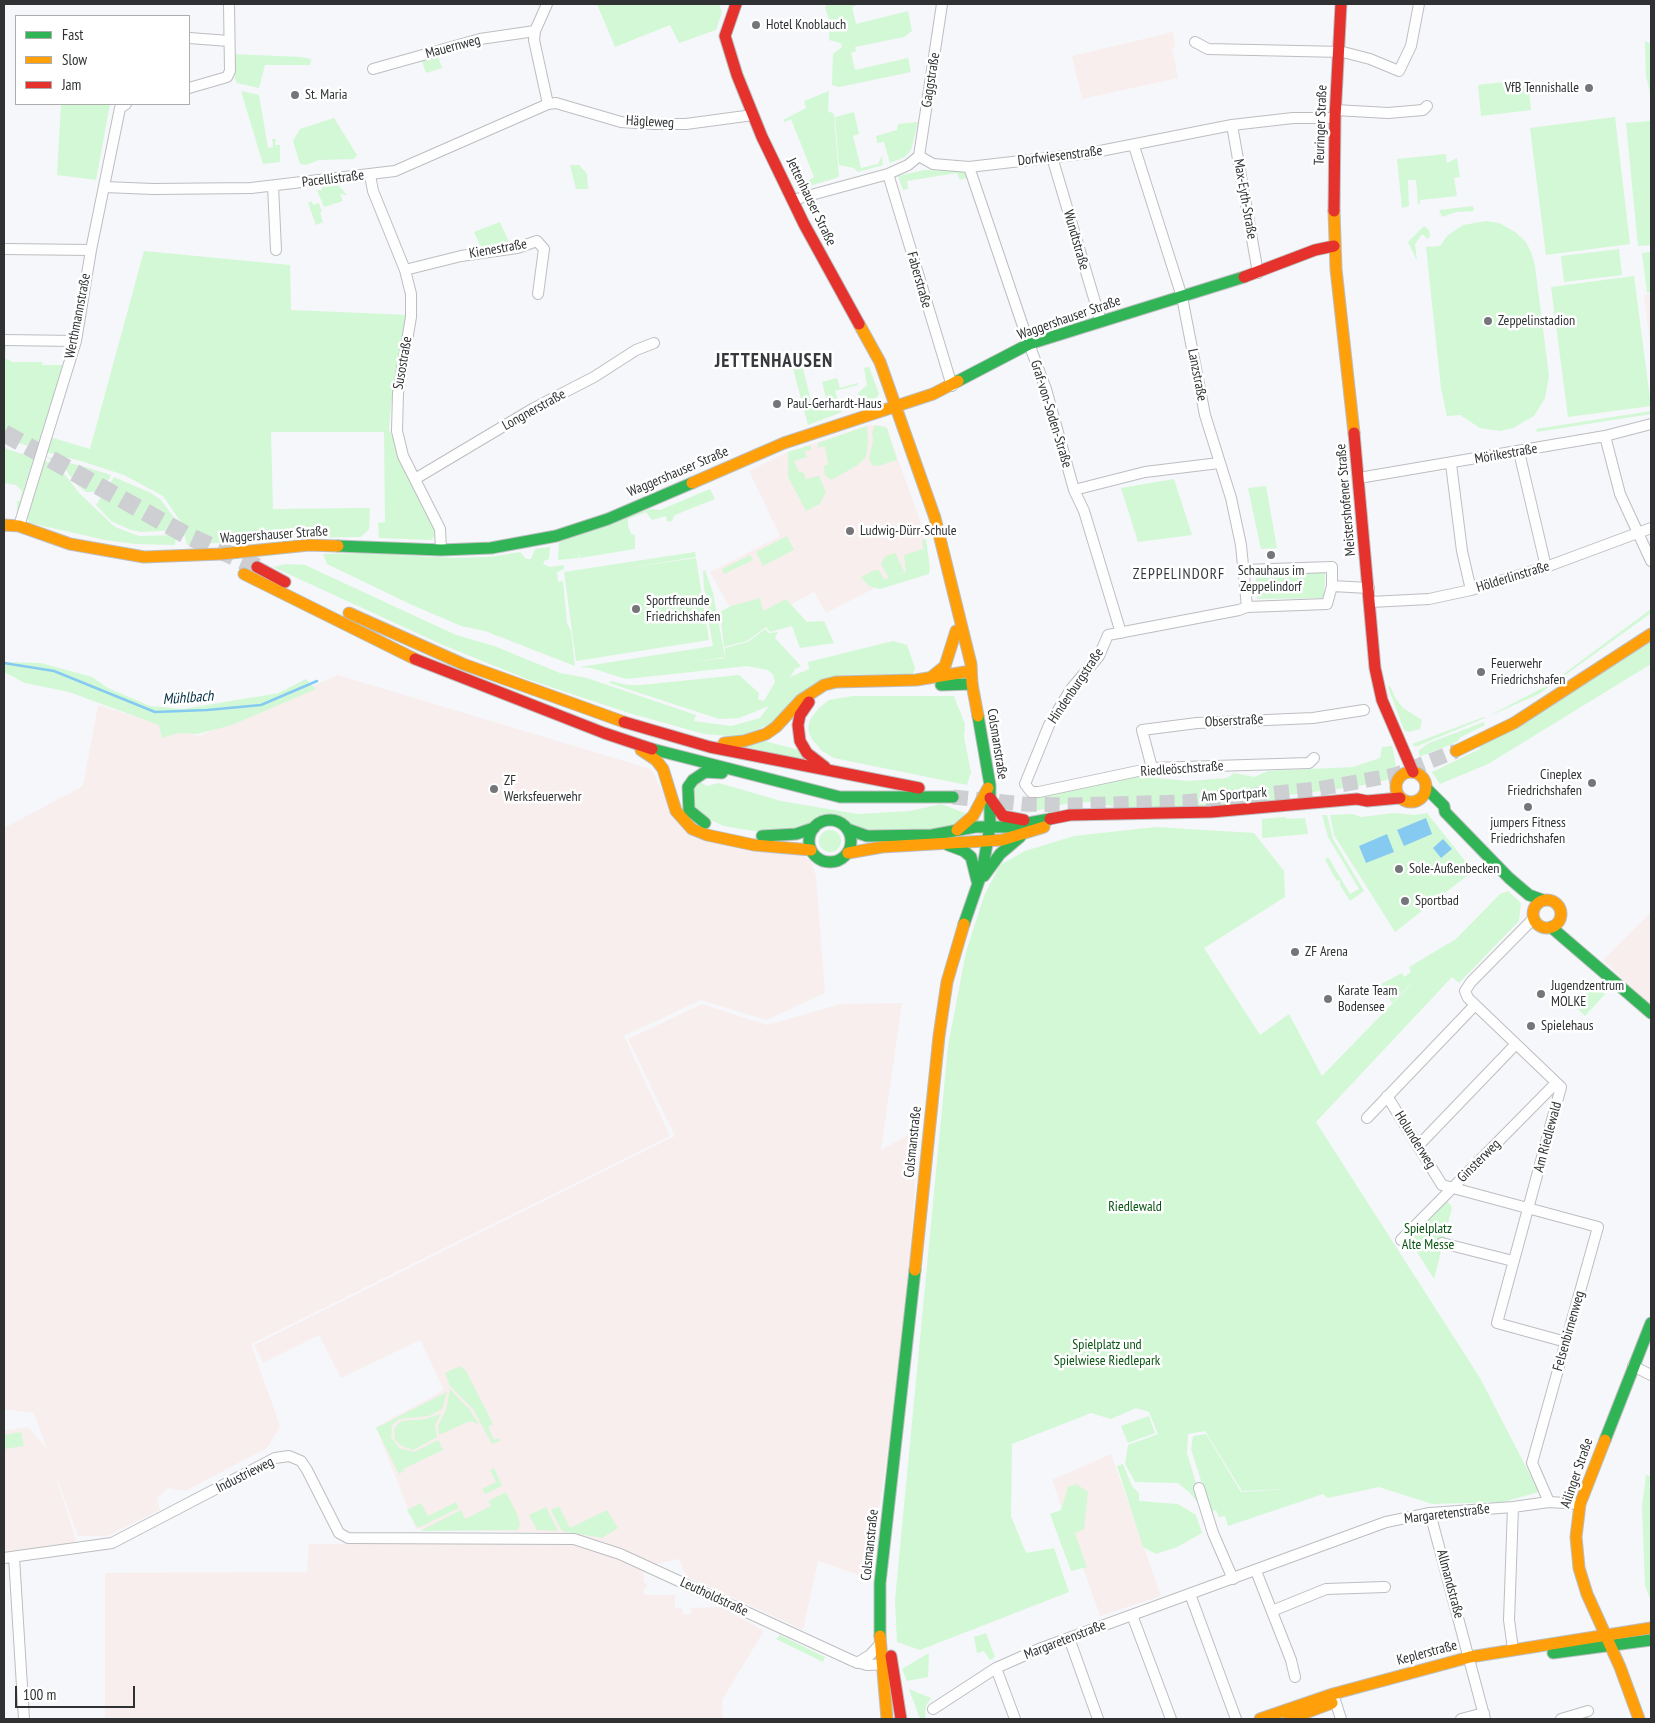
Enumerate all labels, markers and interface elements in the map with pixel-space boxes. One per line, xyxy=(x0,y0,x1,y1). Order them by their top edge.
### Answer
legend xyxy=(15,15,190,105)
place label: Hotel Knoblauch xyxy=(766,17,846,33)
marker: Hotel Knoblauch xyxy=(750,19,762,31)
text: Fast xyxy=(62,25,83,44)
street label: Mauernweg xyxy=(424,32,482,62)
text: Slow xyxy=(62,50,87,69)
street label: Gaggstraße xyxy=(918,51,944,109)
text: Jam xyxy=(62,75,81,94)
place label: VfB Tennishalle xyxy=(1505,80,1579,96)
marker: VfB Tennishalle xyxy=(1583,82,1595,94)
street label: Teuringer Straße xyxy=(1311,85,1331,165)
place label: St. Maria xyxy=(305,87,347,103)
marker: St. Maria xyxy=(289,89,301,101)
street label: Hägleweg xyxy=(626,112,674,132)
street label: Dorfwiesenstraße xyxy=(1017,142,1103,170)
street label: Jettenhauser Straße xyxy=(782,155,840,249)
street label: Max-Eyth-Straße xyxy=(1230,158,1260,240)
street label: Pacellistraße xyxy=(301,167,365,191)
street label: Wundtstraße xyxy=(1059,208,1093,272)
street label: Kienestraße xyxy=(468,236,528,262)
street label: Faberstraße xyxy=(903,250,935,310)
street label: Werthmannstraße xyxy=(62,272,94,360)
street label: Waggershauser Straße xyxy=(1015,292,1123,344)
place label: Zeppelinstadion xyxy=(1498,313,1575,329)
marker: Zeppelinstadion xyxy=(1482,315,1494,327)
street label: Susostraße xyxy=(390,335,416,391)
street label: Lanzstraße xyxy=(1184,347,1210,403)
district label: JETTENHAUSEN xyxy=(713,351,835,373)
street label: Graf-von-Soden-Straße xyxy=(1027,358,1075,470)
street label: Longnerstraße xyxy=(499,386,569,434)
place label: Paul-Gerhardt-Haus xyxy=(787,396,882,412)
marker: Paul-Gerhardt-Haus xyxy=(771,398,783,410)
street label: Mörikestraße xyxy=(1473,440,1539,468)
street label: Waggershauser Straße xyxy=(625,443,731,501)
street label: Meistershofener Straße xyxy=(1333,443,1359,557)
street label: Waggershauser Straße xyxy=(220,523,328,547)
place label: Ludwig-Dürr-Schule xyxy=(860,523,957,539)
marker: Ludwig-Dürr-Schule xyxy=(844,525,856,537)
marker: Schauhaus im Zeppelindorf xyxy=(1265,549,1277,561)
street label: Hölderlinstraße xyxy=(1474,558,1552,596)
place label: Schauhaus im Zeppelindorf xyxy=(1238,563,1304,596)
district label: ZEPPELINDORF xyxy=(1131,566,1227,584)
place label: Sportfreunde Friedrichshafen xyxy=(646,593,720,626)
marker: Sportfreunde Friedrichshafen xyxy=(630,603,642,615)
street label: Hindenburgstraße xyxy=(1045,645,1107,727)
place label: Feuerwehr Friedrichshafen xyxy=(1491,656,1565,689)
marker: Feuerwehr Friedrichshafen xyxy=(1475,666,1487,678)
water label: Mühlbach xyxy=(162,687,214,709)
street label: Colsmanstraße xyxy=(983,707,1011,781)
street label: Obserstraße xyxy=(1204,711,1264,731)
street label: Riedleöschstraße xyxy=(1140,758,1224,780)
place label: Cineplex Friedrichshafen xyxy=(1508,767,1582,800)
place label: ZF Werksfeuerwehr xyxy=(504,773,582,806)
marker: Cineplex Friedrichshafen xyxy=(1586,777,1598,789)
marker: ZF Werksfeuerwehr xyxy=(488,783,500,795)
street label: Am Sportpark xyxy=(1201,784,1267,806)
marker: jumpers Fitness Friedrichshafen xyxy=(1522,801,1534,813)
place label: jumpers Fitness Friedrichshafen xyxy=(1490,815,1566,848)
place label: Sole-Außenbecken xyxy=(1409,861,1499,877)
marker: Sole-Außenbecken xyxy=(1393,863,1405,875)
place label: Sportbad xyxy=(1415,893,1459,909)
marker: Sportbad xyxy=(1399,895,1411,907)
place label: ZF Arena xyxy=(1305,944,1348,960)
marker: ZF Arena xyxy=(1289,946,1301,958)
place label: Jugendzentrum MOLKE xyxy=(1551,978,1624,1010)
place label: Karate Team Bodensee xyxy=(1338,983,1397,1016)
marker: Jugendzentrum MOLKE xyxy=(1535,988,1547,1000)
marker: Karate Team Bodensee xyxy=(1322,993,1334,1005)
place label: Spielehaus xyxy=(1541,1018,1594,1034)
marker: Spielehaus xyxy=(1525,1020,1537,1032)
street label: Am Riedlewald xyxy=(1531,1100,1565,1174)
street label: Colsmanstraße xyxy=(901,1106,925,1178)
street label: Holunderweg xyxy=(1391,1108,1439,1172)
street label: Ginsterweg xyxy=(1454,1136,1504,1186)
park label: Riedlewald xyxy=(1108,1199,1162,1215)
park label: Spielplatz Alte Messe xyxy=(1402,1221,1454,1254)
street label: Felsenbirnenweg xyxy=(1550,1289,1588,1373)
park label: Spielplatz und Spielwiese Riedlepark xyxy=(1054,1337,1160,1370)
street label: Ailinger Straße xyxy=(1557,1436,1597,1510)
street label: Industrieweg xyxy=(213,1453,277,1497)
street label: Margaretenstraße xyxy=(1403,1500,1491,1528)
street label: Colsmanstraße xyxy=(858,1509,882,1581)
street label: Allmandstraße xyxy=(1433,1548,1467,1620)
street label: Leutholdstraße xyxy=(677,1574,751,1620)
street label: Margaretenstraße xyxy=(1022,1617,1108,1663)
street label: Keplerstraße xyxy=(1395,1637,1459,1669)
scale bar xyxy=(18,1676,138,1708)
text: 100 m xyxy=(23,1685,56,1704)

